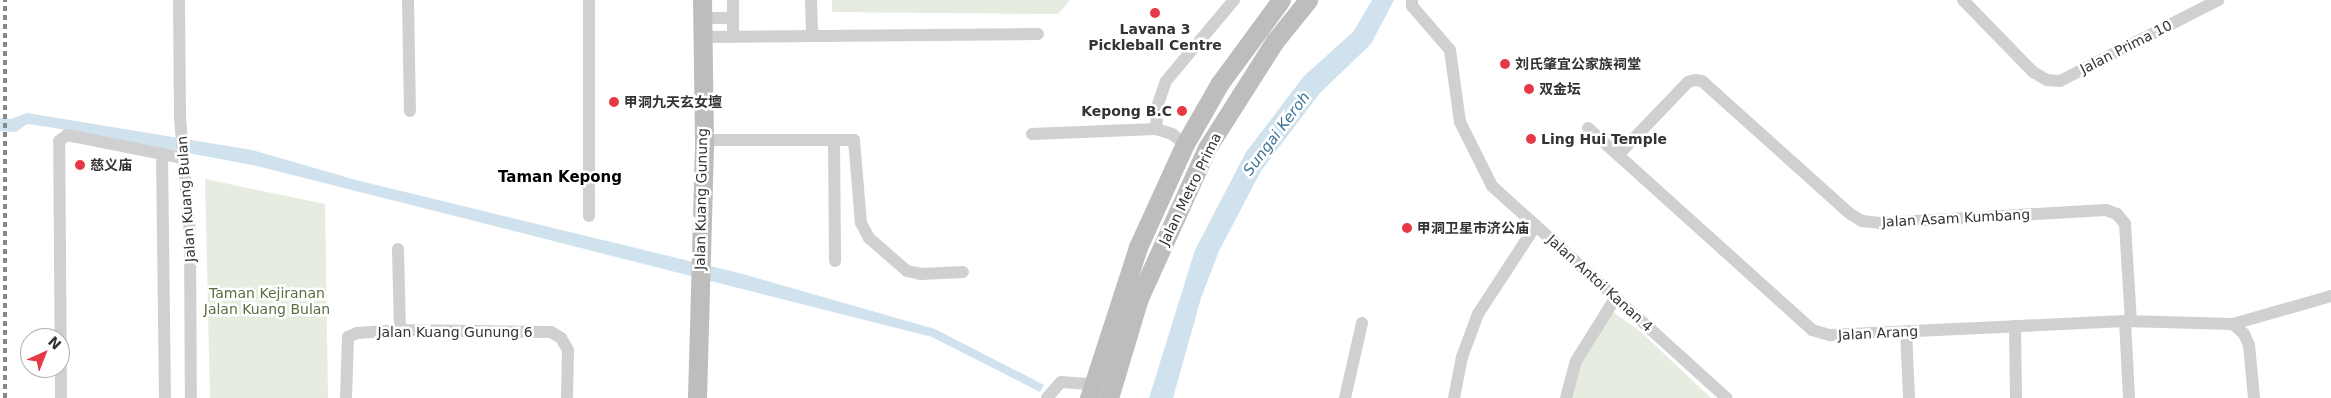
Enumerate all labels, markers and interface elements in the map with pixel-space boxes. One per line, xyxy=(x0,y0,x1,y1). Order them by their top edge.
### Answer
marker: Lavana 3 Pickleball Centre xyxy=(1149,7,1161,19)
street label: Jalan Prima 10 xyxy=(2077,17,2175,77)
place label: Lavana 3 Pickleball Centre xyxy=(1088,21,1222,54)
place label: 刘氏肇宜公家族祠堂 xyxy=(1515,56,1641,72)
marker: 刘氏肇宜公家族祠堂 xyxy=(1499,58,1511,70)
place label: 双金坛 xyxy=(1539,81,1581,97)
marker: 双金坛 xyxy=(1523,83,1535,95)
water label: Sungai Keroh xyxy=(1240,89,1314,179)
place label: 甲洞九天玄女壇 xyxy=(624,94,722,110)
marker: 甲洞九天玄女壇 xyxy=(608,96,620,108)
place label: Kepong B.C xyxy=(1081,103,1172,119)
marker: Kepong B.C xyxy=(1176,105,1188,117)
street label: Jalan Kuang Gunung xyxy=(691,128,711,270)
street label: Jalan Metro Prima xyxy=(1155,130,1225,248)
place label: Ling Hui Temple xyxy=(1541,131,1667,147)
marker: Ling Hui Temple xyxy=(1525,133,1537,145)
street label: Jalan Kuang Bulan xyxy=(173,135,199,263)
place label: 慈义庙 xyxy=(90,157,132,173)
marker: 慈义庙 xyxy=(74,159,86,171)
district label: Taman Kepong xyxy=(498,169,622,187)
street label: Jalan Asam Kumbang xyxy=(1882,206,2030,230)
place label: 甲洞卫星市济公庙 xyxy=(1417,220,1529,236)
marker: 甲洞卫星市济公庙 xyxy=(1401,222,1413,234)
street label: Jalan Antoi Kanan 4 xyxy=(1544,231,1656,335)
park label: Taman Kejiranan Jalan Kuang Bulan xyxy=(204,285,330,318)
street label: Jalan Arang xyxy=(1838,323,1918,343)
street label: Jalan Kuang Gunung 6 xyxy=(377,324,533,340)
north arrow xyxy=(20,328,70,378)
text: N xyxy=(45,333,64,353)

